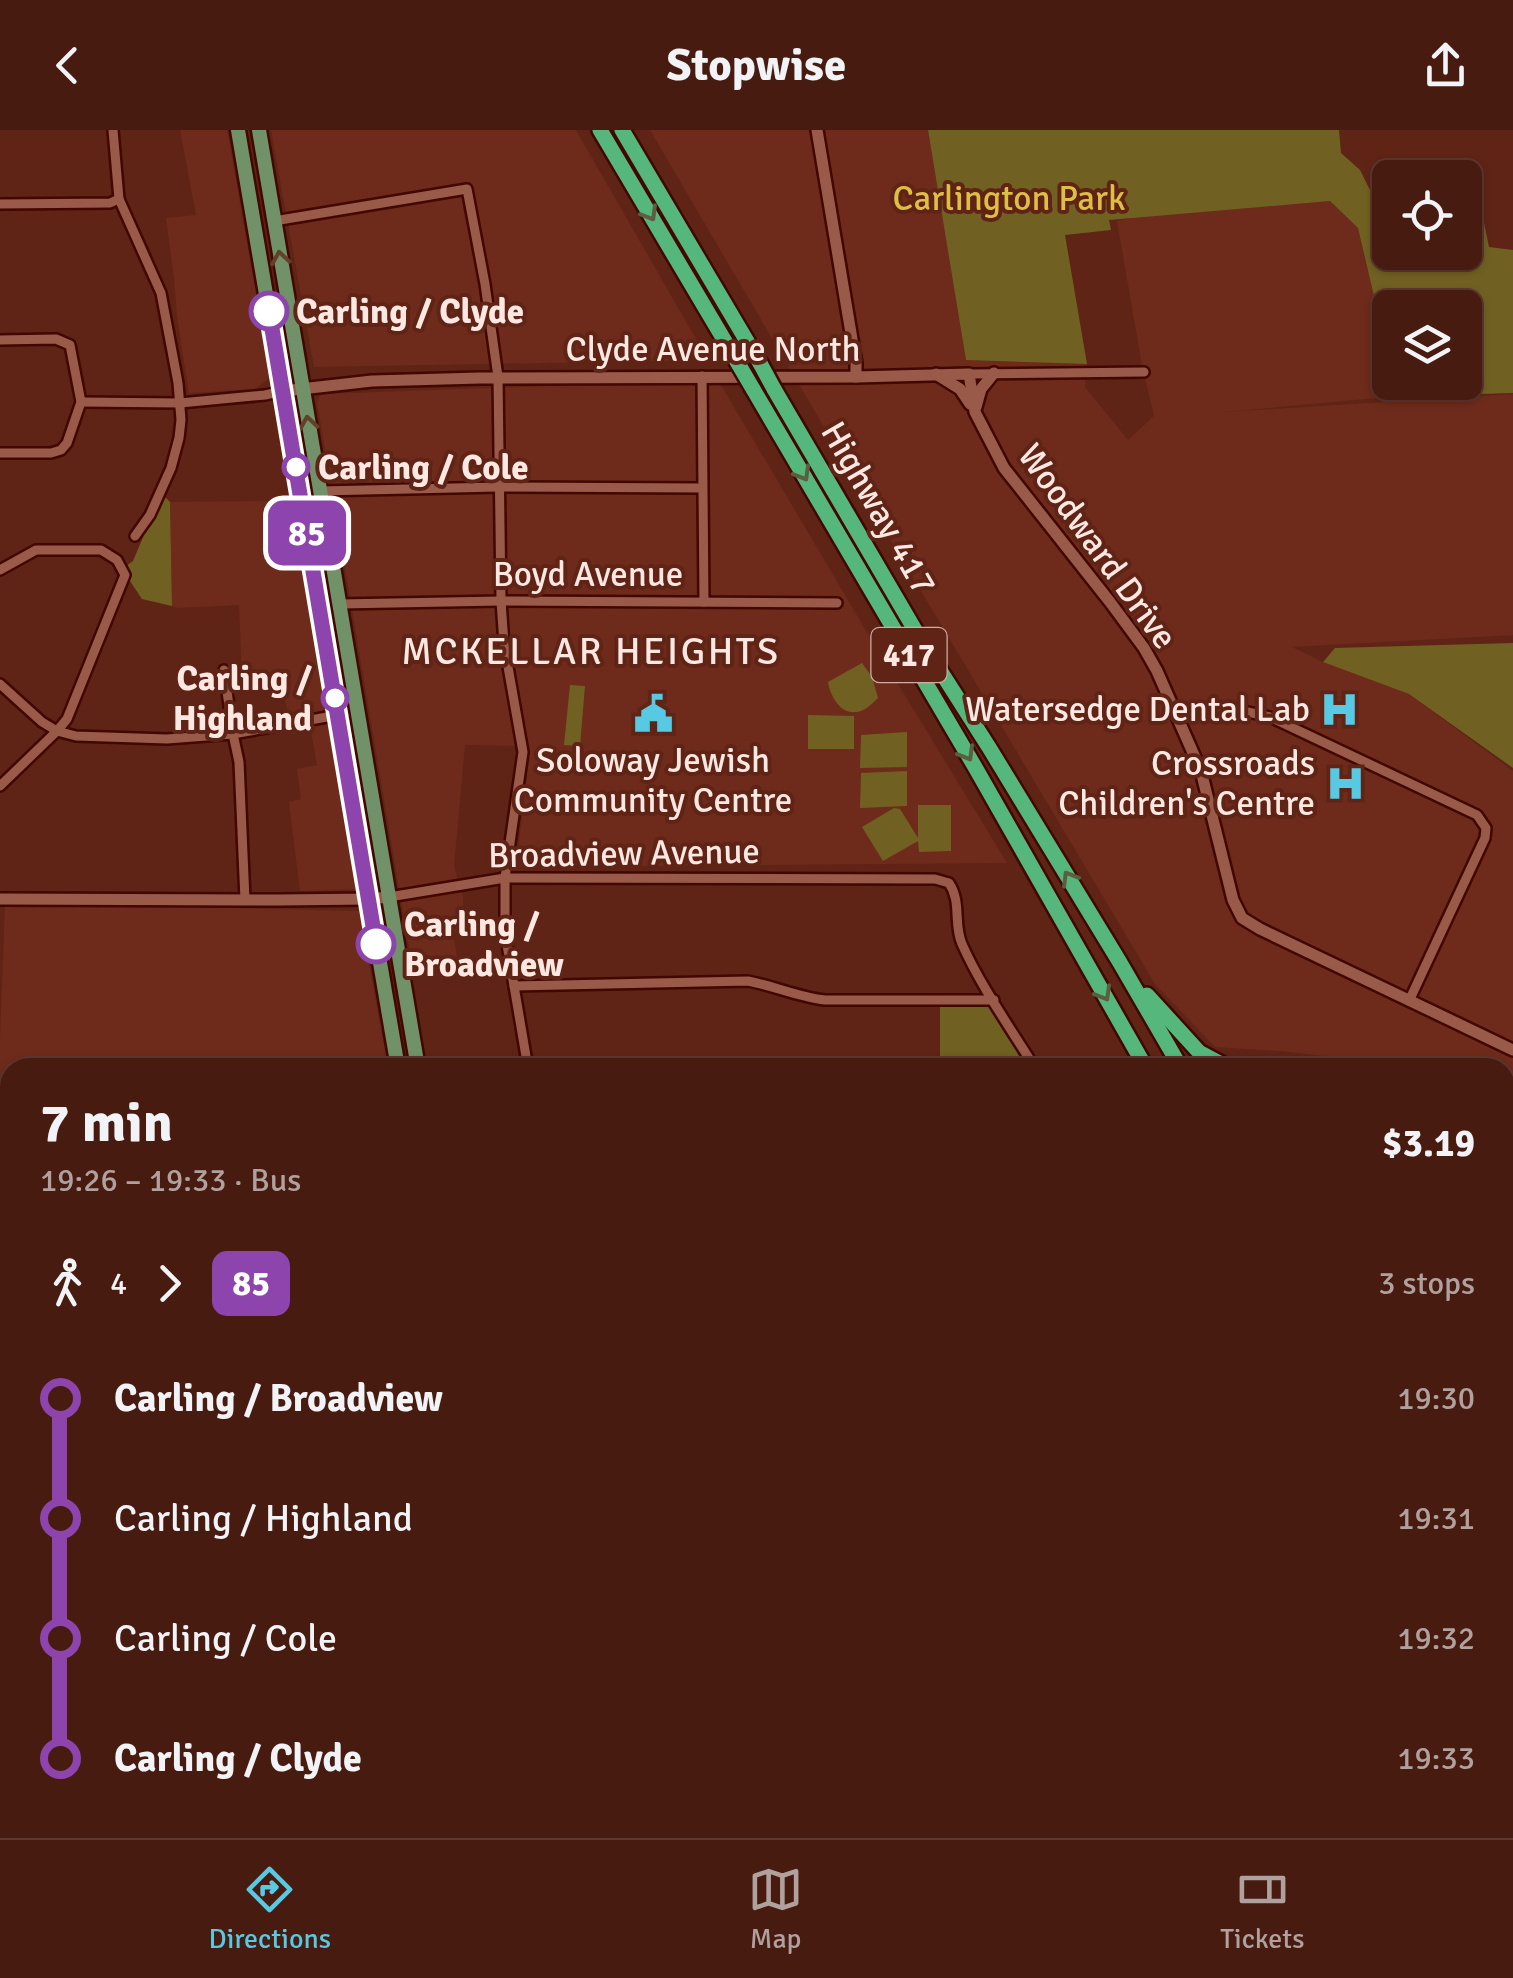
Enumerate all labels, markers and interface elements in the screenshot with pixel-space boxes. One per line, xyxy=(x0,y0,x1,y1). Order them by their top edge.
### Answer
icon: back xyxy=(40,38,95,93)
text: Stopwise xyxy=(667,38,846,93)
icon: share xyxy=(1418,38,1473,93)
map controls xyxy=(1372,160,1482,400)
button: locate xyxy=(1372,160,1482,270)
park label: Carlington Park xyxy=(893,177,1125,220)
one-way arrow xyxy=(638,203,657,221)
one-way arrow xyxy=(271,249,292,266)
place label: Carling / Clyde xyxy=(296,290,524,333)
button: layers xyxy=(1372,290,1482,400)
marker: Carling / Clyde xyxy=(250,292,288,330)
street label: Clyde Avenue North xyxy=(566,328,860,371)
street label: Highway 417 xyxy=(812,414,945,603)
one-way arrow xyxy=(299,415,320,432)
street label: Woodward Drive xyxy=(1009,435,1186,657)
place label: Carling / Cole xyxy=(318,446,529,489)
marker: Carling / Cole xyxy=(283,454,309,480)
one-way arrow xyxy=(791,463,810,481)
line badge: 85 xyxy=(262,500,352,566)
text: 85 xyxy=(288,512,326,555)
street label: Boyd Avenue xyxy=(493,553,683,596)
district label: MCKELLAR HEIGHTS xyxy=(401,628,781,675)
road number: 417 xyxy=(872,628,946,682)
place label: Carling / Highland xyxy=(173,657,312,740)
marker: Carling / Highland xyxy=(322,685,348,711)
place label: Watersedge Dental Lab xyxy=(965,688,1310,731)
hospital icon: Watersedge Dental Lab xyxy=(1319,688,1361,730)
public building icon: Soloway Jewish Community Centre xyxy=(632,692,674,734)
place label: Soloway Jewish Community Centre xyxy=(514,739,792,822)
place label: Crossroads Children's Centre xyxy=(1058,742,1315,825)
one-way arrow xyxy=(955,743,974,761)
hospital icon: Crossroads Children's Centre xyxy=(1324,762,1366,804)
street label: Broadview Avenue xyxy=(488,830,760,877)
one-way arrow xyxy=(1062,871,1081,889)
place label: Carling / Broadview xyxy=(404,903,564,986)
marker: Carling / Broadview xyxy=(357,925,395,963)
one-way arrow xyxy=(1092,984,1112,1002)
text: 7 min xyxy=(40,1089,173,1157)
text: $3.19 xyxy=(1382,1120,1475,1167)
text: 19:26 – 19:33 · Bus xyxy=(40,1161,301,1200)
icon: walk xyxy=(40,1256,95,1311)
icon: forward xyxy=(142,1256,197,1311)
text: 85 xyxy=(232,1262,270,1305)
text: 4 xyxy=(110,1264,127,1303)
text: 3 stops xyxy=(1378,1264,1475,1303)
text: Carling / Broadview xyxy=(114,1375,443,1422)
text: 19:30 xyxy=(1397,1379,1475,1418)
text: Carling / Highland xyxy=(114,1495,413,1542)
text: 19:31 xyxy=(1397,1499,1475,1538)
text: Carling / Cole xyxy=(114,1615,337,1662)
text: 19:32 xyxy=(1397,1619,1475,1658)
text: Carling / Clyde xyxy=(114,1735,362,1782)
text: 19:33 xyxy=(1397,1739,1475,1778)
tab: Directions xyxy=(209,1862,331,1956)
tab: Map xyxy=(748,1862,803,1956)
tab: Tickets xyxy=(1220,1862,1304,1956)

